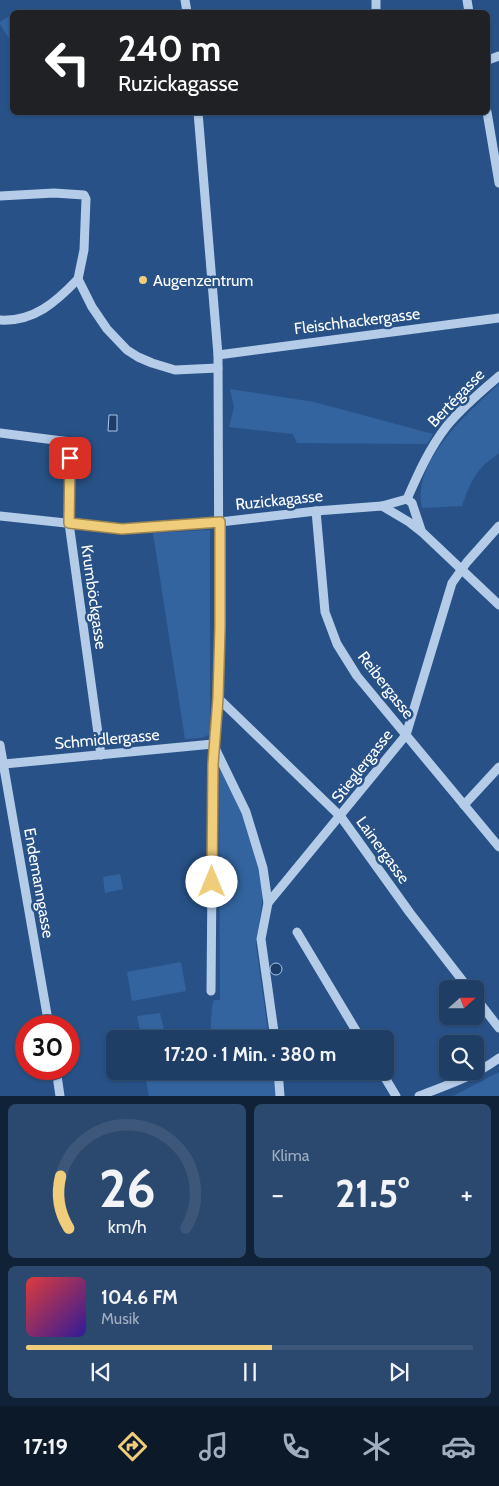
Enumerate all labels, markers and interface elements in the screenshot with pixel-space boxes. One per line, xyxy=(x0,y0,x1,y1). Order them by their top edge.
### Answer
text: 240 m xyxy=(118,27,221,70)
icon: left xyxy=(35,30,100,95)
text: Ruzickagasse xyxy=(118,70,239,97)
place label: Augenzentrum xyxy=(153,271,253,290)
marker: Augenzentrum xyxy=(137,274,149,286)
street label: Fleischhackergasse xyxy=(293,304,421,338)
street label: Bertégasse xyxy=(424,365,488,431)
pin xyxy=(49,437,91,479)
icon: arrive xyxy=(56,444,84,472)
street label: Ruzickagasse xyxy=(234,486,324,514)
street label: Krumböckgasse xyxy=(77,543,111,651)
street label: Reibergasse xyxy=(354,648,418,722)
street label: Schmidlergasse xyxy=(54,725,160,753)
street label: Stieglergasse xyxy=(327,725,397,807)
street label: Lainergasse xyxy=(352,813,414,887)
street label: Endemanngasse xyxy=(20,826,58,940)
position arrow xyxy=(185,855,237,907)
north arrow xyxy=(439,980,484,1025)
map controls xyxy=(439,980,484,1080)
speed limit sign: 30 xyxy=(15,1015,80,1080)
button: search xyxy=(439,1035,484,1080)
text: 17:20 · 1 Min. · 380 m xyxy=(164,1043,336,1066)
text: Klima xyxy=(272,1146,309,1165)
text: 26 xyxy=(98,1157,155,1220)
text: 21.5° xyxy=(335,1170,409,1217)
text: − xyxy=(272,1177,284,1211)
text: + xyxy=(461,1177,473,1211)
text: km/h xyxy=(107,1216,146,1237)
text: 104.6 FM xyxy=(101,1286,178,1309)
text: Musik xyxy=(101,1309,139,1328)
icon: previous xyxy=(87,1358,115,1386)
icon: pause xyxy=(236,1358,264,1386)
icon: next xyxy=(385,1358,413,1386)
icon: directions xyxy=(115,1429,150,1464)
icon: music xyxy=(196,1429,231,1464)
icon: phone xyxy=(278,1429,313,1464)
icon: climate xyxy=(359,1429,394,1464)
icon: car xyxy=(441,1429,476,1464)
text: 17:19 xyxy=(23,1433,68,1460)

